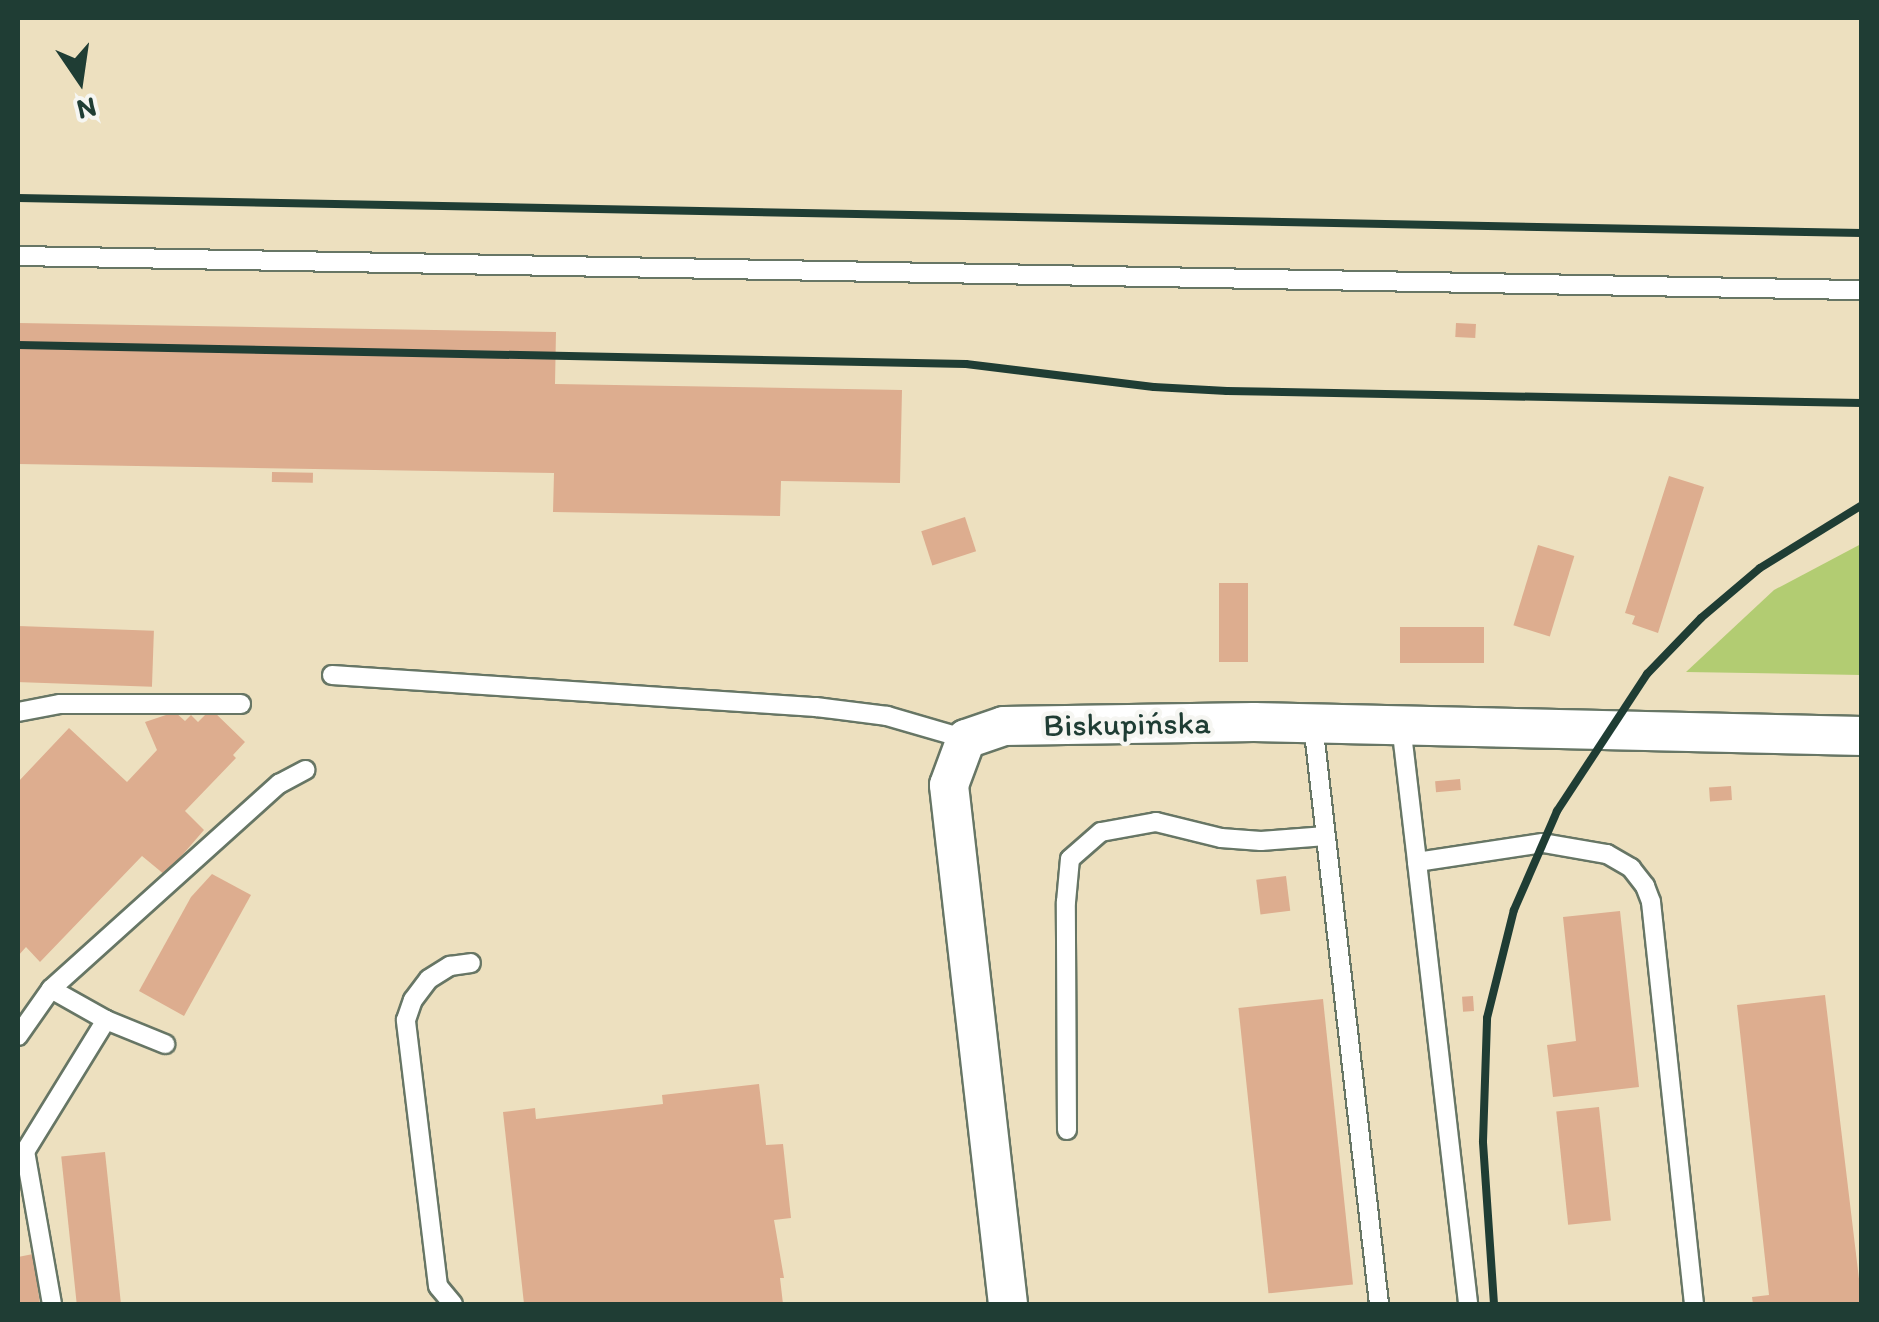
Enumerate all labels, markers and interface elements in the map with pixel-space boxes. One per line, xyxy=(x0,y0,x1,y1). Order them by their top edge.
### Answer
north arrow xyxy=(30,30,130,130)
text: N xyxy=(74,91,100,128)
street label: Biskupińska xyxy=(1043,703,1211,745)

